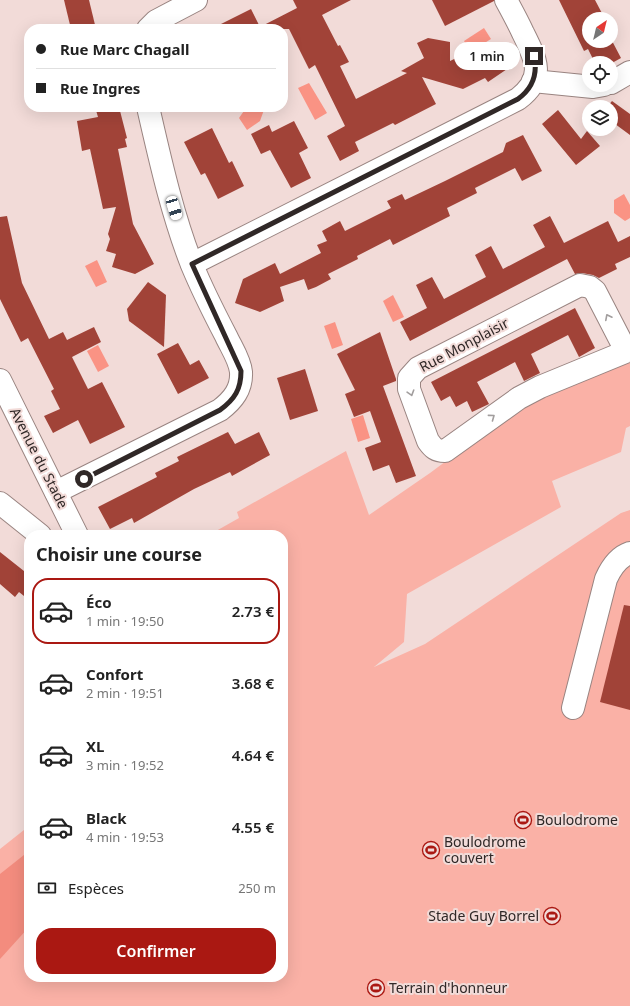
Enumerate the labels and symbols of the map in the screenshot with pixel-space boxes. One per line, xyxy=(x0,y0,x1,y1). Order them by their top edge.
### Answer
north arrow xyxy=(582,12,618,48)
callout: 1 min xyxy=(454,42,520,70)
route end xyxy=(525,47,543,65)
car xyxy=(165,195,183,221)
street label: Rue Monplaisir xyxy=(416,313,512,376)
one-way arrow xyxy=(605,313,613,321)
one-way arrow xyxy=(406,389,415,396)
street label: Avenue du Stade xyxy=(6,404,73,512)
one-way arrow xyxy=(488,415,495,422)
route start xyxy=(75,470,93,488)
sports icon: Boulodrome xyxy=(513,810,533,830)
place label: Boulodrome xyxy=(536,810,618,829)
place label: Boulodrome couvert xyxy=(444,832,526,867)
sports icon: Boulodrome couvert xyxy=(421,840,441,860)
place label: Stade Guy Borrel xyxy=(428,906,539,925)
sports icon: Stade Guy Borrel xyxy=(542,906,562,926)
sports icon: Terrain d'honneur xyxy=(366,978,386,998)
place label: Terrain d'honneur xyxy=(389,978,507,997)

